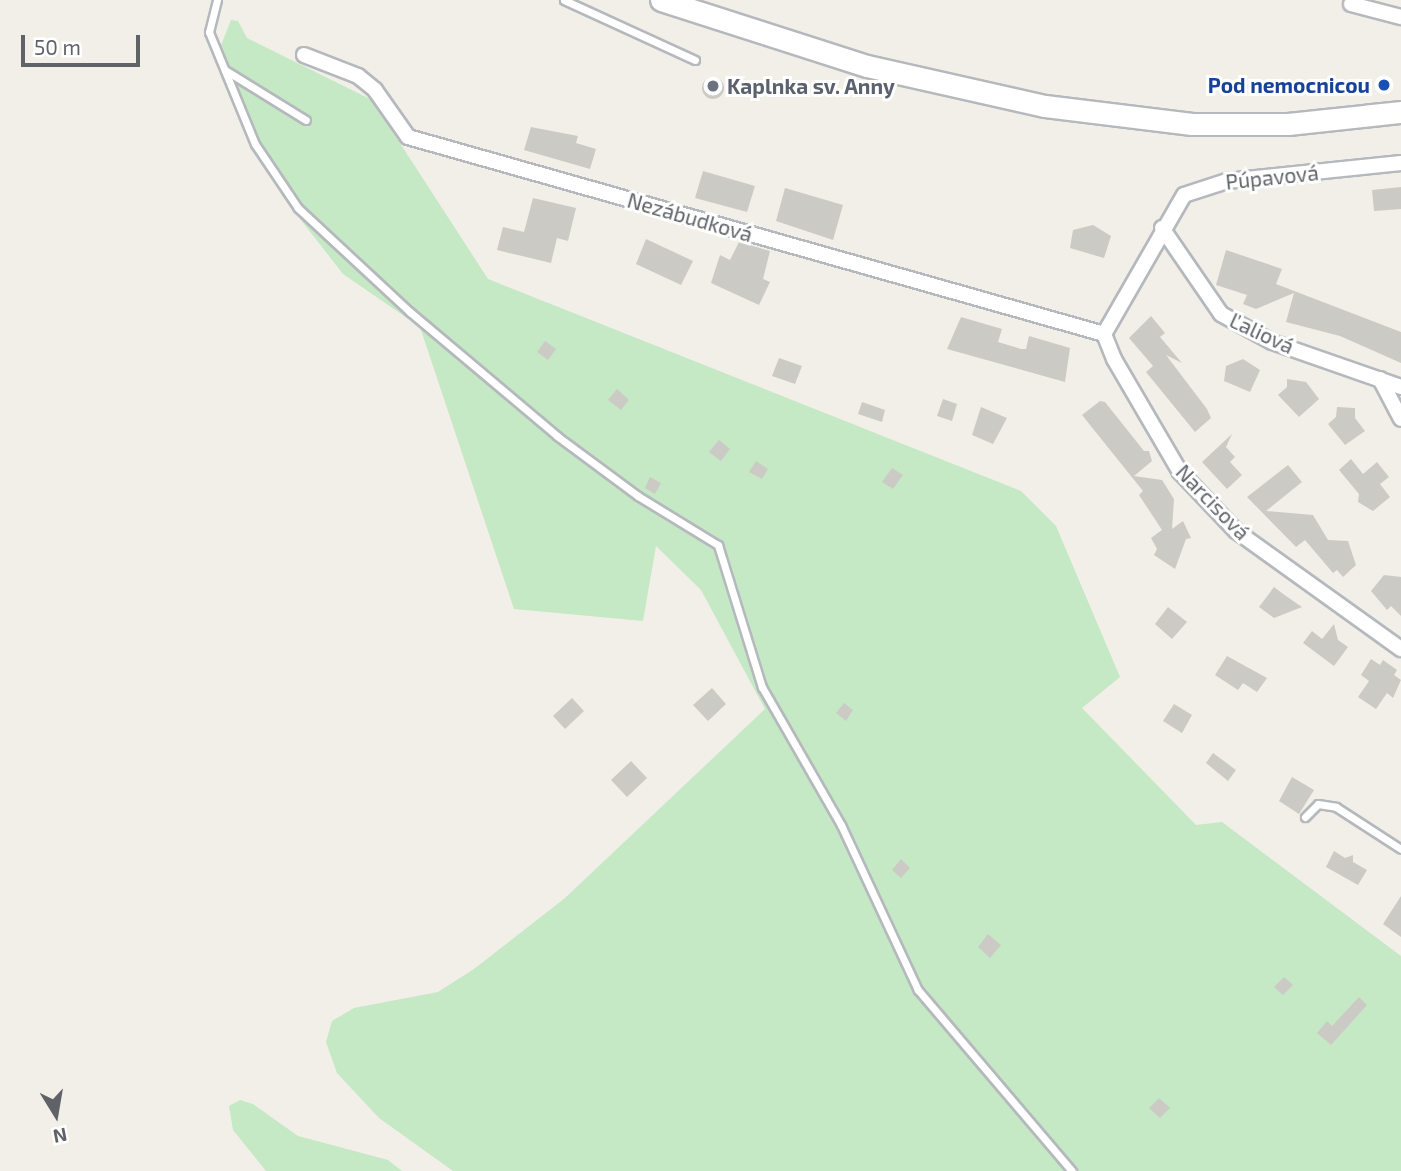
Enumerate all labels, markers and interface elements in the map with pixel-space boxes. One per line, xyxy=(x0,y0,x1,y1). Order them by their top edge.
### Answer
scale bar xyxy=(24,21,144,65)
text: 50 m xyxy=(34,34,81,59)
place label: Pod nemocnicou xyxy=(1208,72,1370,98)
place label: Kaplnka sv. Anny xyxy=(727,73,895,99)
marker: Pod nemocnicou xyxy=(1376,77,1392,93)
marker: Kaplnka sv. Anny xyxy=(705,78,721,94)
street label: Púpavová xyxy=(1224,160,1320,194)
street label: Nezábudková xyxy=(625,187,755,247)
street label: Ľaliová xyxy=(1226,307,1298,359)
street label: Narcisová xyxy=(1171,459,1255,545)
north arrow xyxy=(21,1080,91,1150)
text: N xyxy=(51,1124,69,1149)

